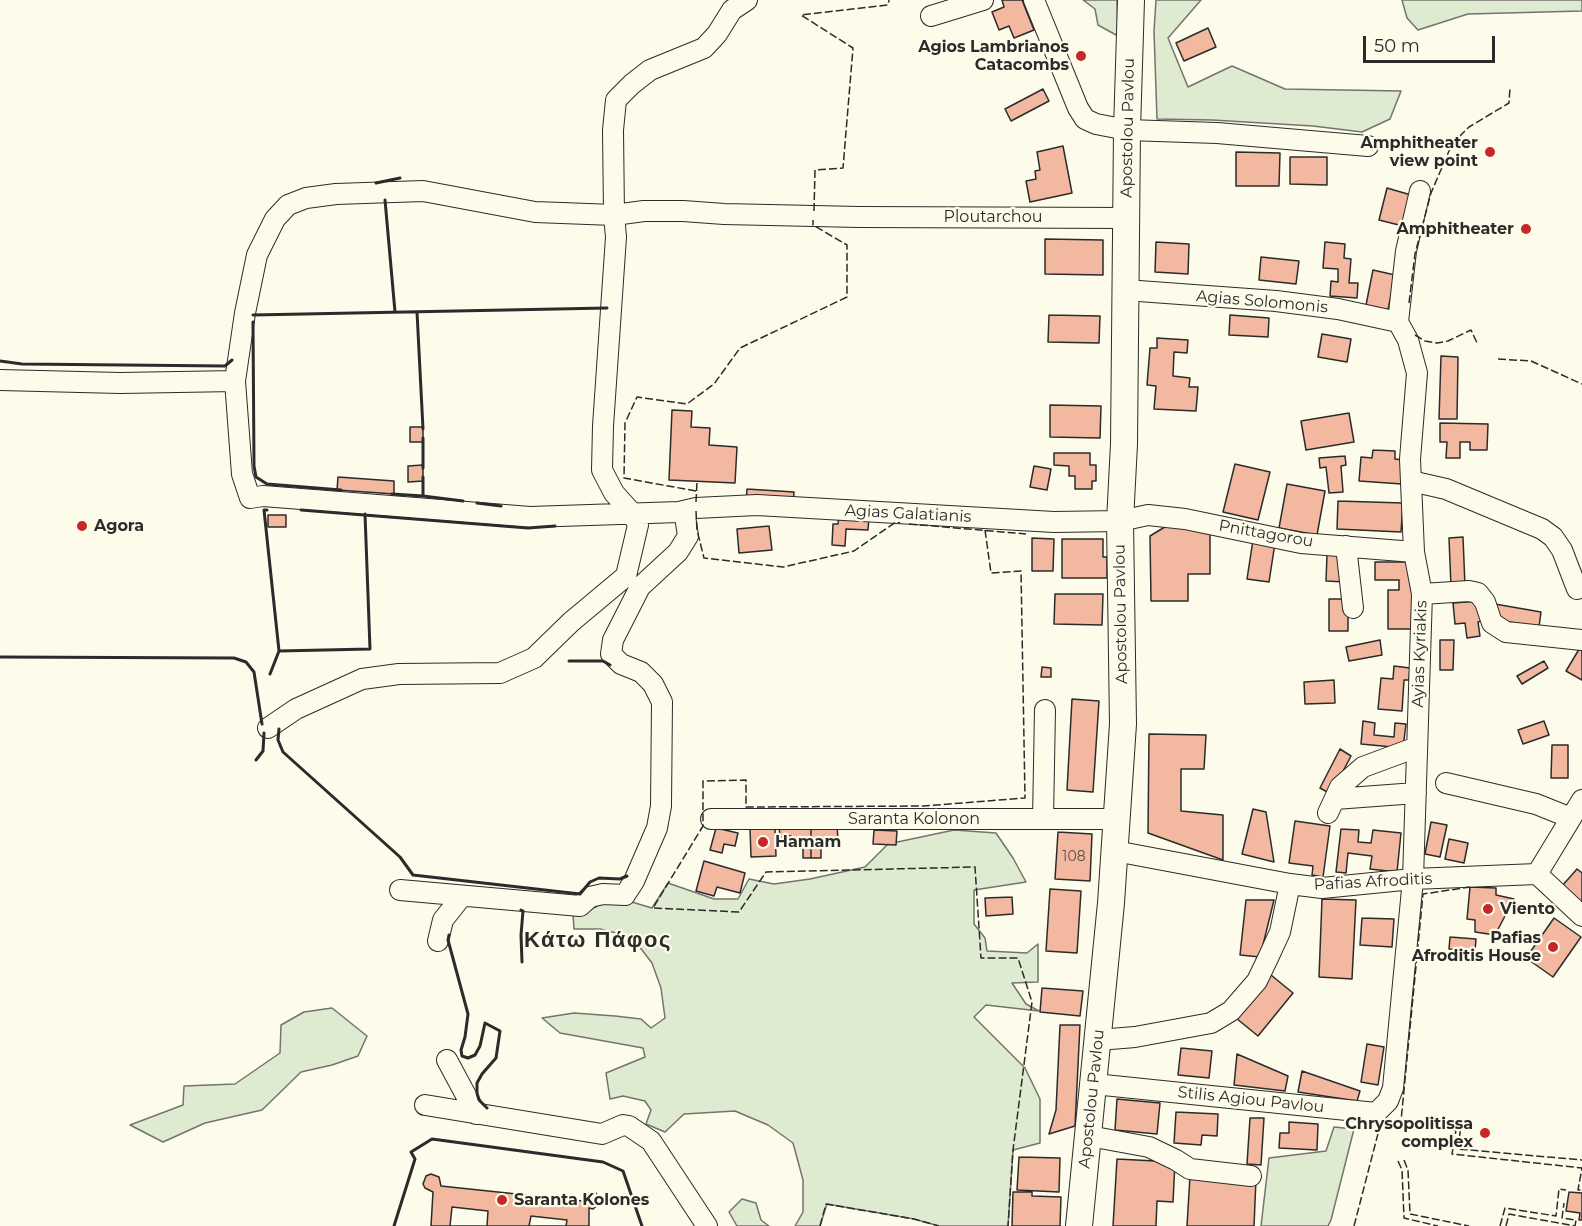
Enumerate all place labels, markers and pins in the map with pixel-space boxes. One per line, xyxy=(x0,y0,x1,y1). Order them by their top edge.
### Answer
place label: Agios Lambrianos Catacombs xyxy=(918,37,1069,75)
marker: Agios Lambrianos Catacombs xyxy=(1074,49,1088,63)
place label: Amphitheater view point xyxy=(1361,133,1478,171)
marker: Amphitheater view point xyxy=(1483,145,1497,159)
place label: Amphitheater xyxy=(1397,219,1514,239)
marker: Amphitheater xyxy=(1519,222,1533,236)
place label: Agora xyxy=(94,516,144,536)
marker: Agora xyxy=(75,519,89,533)
place label: Hamam xyxy=(775,832,841,852)
marker: Hamam xyxy=(756,835,770,849)
place label: Viento xyxy=(1500,899,1555,919)
marker: Viento xyxy=(1481,902,1495,916)
place label: Pafias Afroditis House xyxy=(1412,928,1541,966)
marker: Pafias Afroditis House xyxy=(1546,940,1560,954)
place label: Chrysopolitissa complex xyxy=(1345,1114,1473,1152)
marker: Chrysopolitissa complex xyxy=(1478,1126,1492,1140)
place label: Saranta Kolones xyxy=(514,1190,649,1210)
marker: Saranta Kolones xyxy=(495,1193,509,1207)

